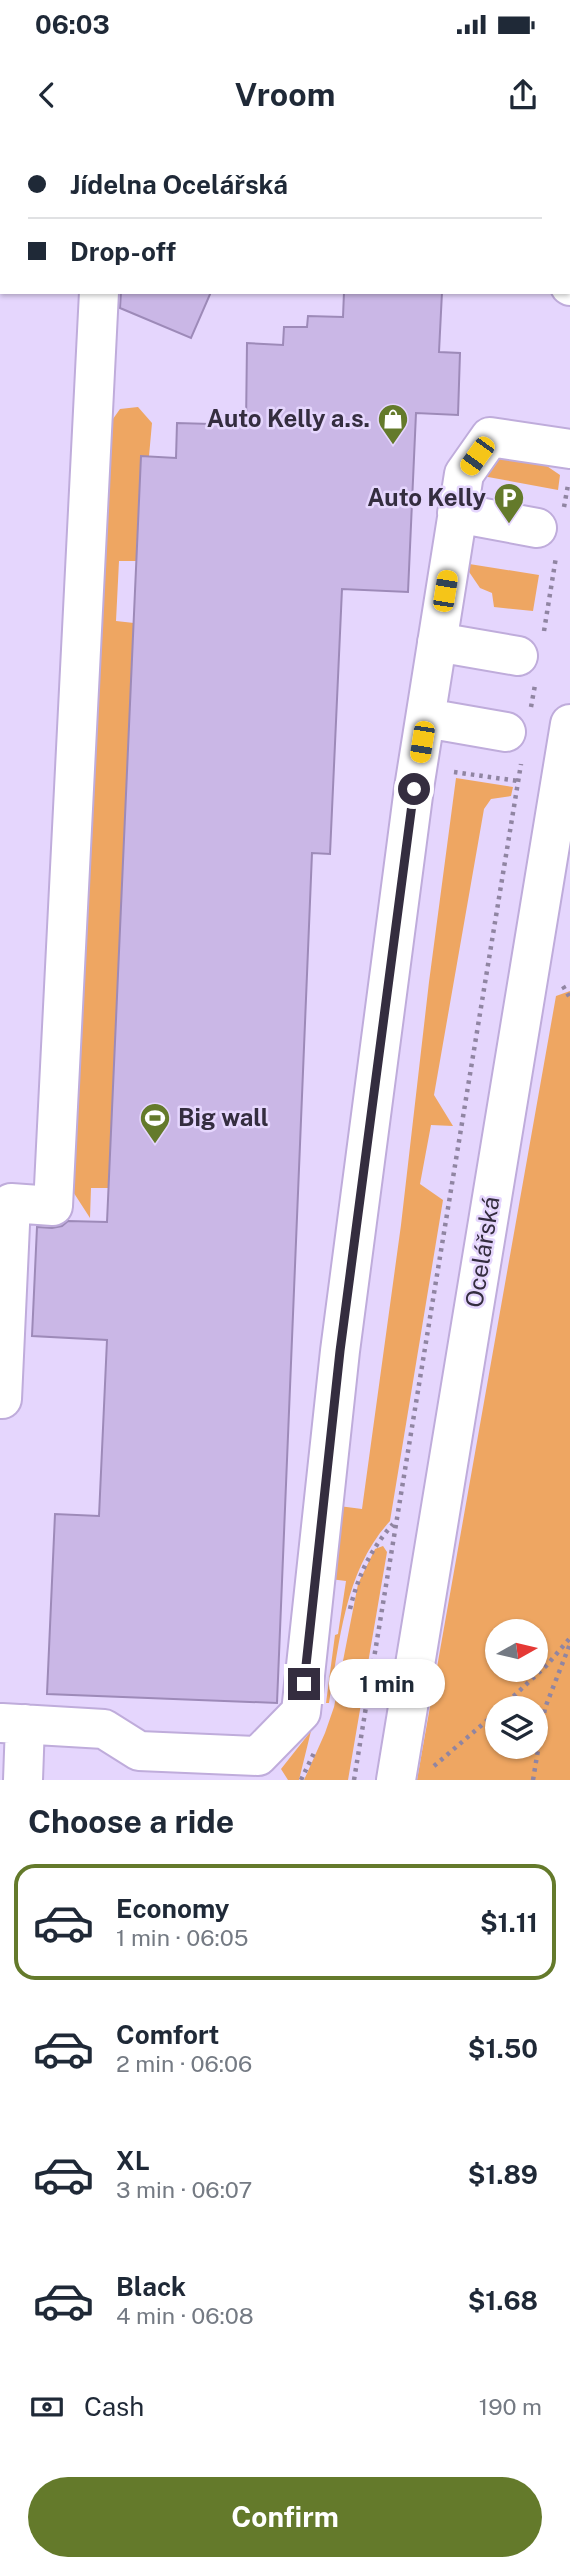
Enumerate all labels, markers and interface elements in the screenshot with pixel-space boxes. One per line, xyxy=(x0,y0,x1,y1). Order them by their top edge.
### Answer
text: 06:03 xyxy=(35,9,110,40)
icon: back xyxy=(28,76,66,114)
text: Vroom xyxy=(235,76,335,113)
icon: share xyxy=(504,76,542,114)
text: Jídelna Ocelářská xyxy=(70,169,288,200)
text: Drop-off xyxy=(70,236,176,267)
shop icon: Auto Kelly a.s. xyxy=(376,402,410,446)
place label: Auto Kelly a.s. xyxy=(207,404,370,432)
car xyxy=(457,433,498,479)
parking icon: Auto Kelly xyxy=(492,481,526,525)
place label: Auto Kelly xyxy=(367,483,486,511)
car xyxy=(432,569,459,613)
car xyxy=(409,720,436,764)
route start xyxy=(398,773,430,805)
sports icon: Big wall xyxy=(138,1101,172,1145)
place label: Big wall xyxy=(178,1103,269,1131)
street label: Ocelářská xyxy=(459,1194,505,1309)
north arrow xyxy=(485,1619,548,1682)
map controls xyxy=(485,1619,548,1759)
callout: 1 min xyxy=(328,1660,444,1708)
route end xyxy=(288,1668,320,1700)
text: 1 min xyxy=(359,1670,415,1697)
button: layers xyxy=(485,1696,548,1759)
text: Choose a ride xyxy=(28,1803,234,1840)
icon: car xyxy=(32,1891,95,1954)
text: Economy xyxy=(116,1893,229,1924)
text: $1.11 xyxy=(480,1907,538,1938)
text: 1 min · 06:05 xyxy=(116,1924,249,1951)
icon: car xyxy=(32,2017,95,2080)
text: Comfort xyxy=(116,2019,219,2050)
text: $1.50 xyxy=(468,2033,538,2064)
text: 2 min · 06:06 xyxy=(116,2050,252,2077)
icon: car xyxy=(32,2143,95,2206)
text: XL xyxy=(116,2145,150,2176)
text: $1.89 xyxy=(468,2159,538,2190)
text: 3 min · 06:07 xyxy=(116,2176,252,2203)
icon: car xyxy=(32,2269,95,2332)
text: Black xyxy=(116,2271,186,2302)
text: $1.68 xyxy=(468,2285,538,2316)
text: 4 min · 06:08 xyxy=(116,2302,254,2329)
icon: cash xyxy=(28,2388,66,2426)
text: Cash xyxy=(84,2391,144,2422)
text: 190 m xyxy=(479,2393,542,2420)
button: Confirm xyxy=(28,2477,542,2557)

